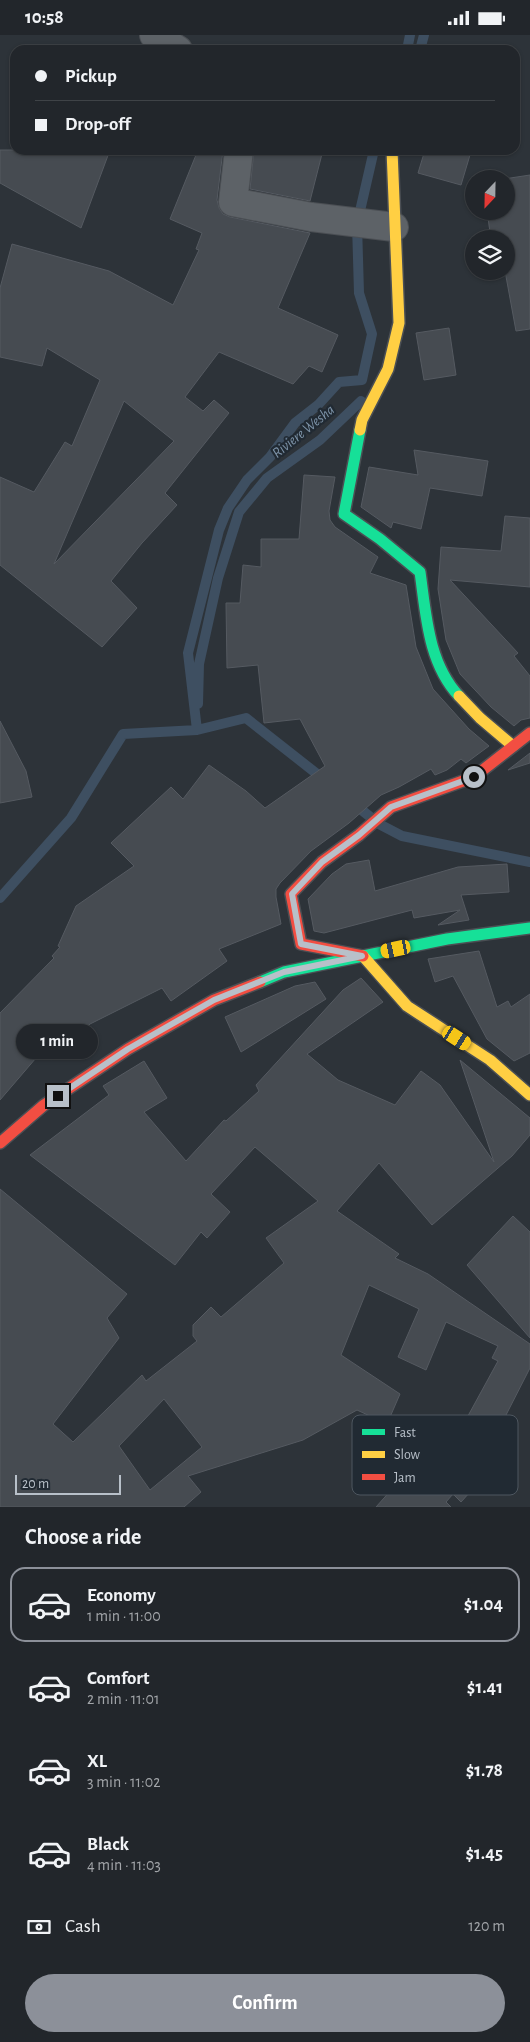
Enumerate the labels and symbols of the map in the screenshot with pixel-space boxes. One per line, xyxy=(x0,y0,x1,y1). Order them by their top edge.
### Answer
north arrow xyxy=(465,170,515,220)
water label: Riviere Wesha xyxy=(269,402,337,461)
route start xyxy=(463,766,485,788)
car xyxy=(379,939,412,959)
callout: 1 min xyxy=(17,1023,99,1059)
car xyxy=(440,1024,473,1052)
route end xyxy=(47,1085,69,1107)
legend xyxy=(352,1415,518,1495)
text: Fast xyxy=(394,1426,416,1440)
text: Slow xyxy=(394,1448,421,1462)
text: Jam xyxy=(394,1471,416,1485)
scale bar xyxy=(15,1472,121,1495)

